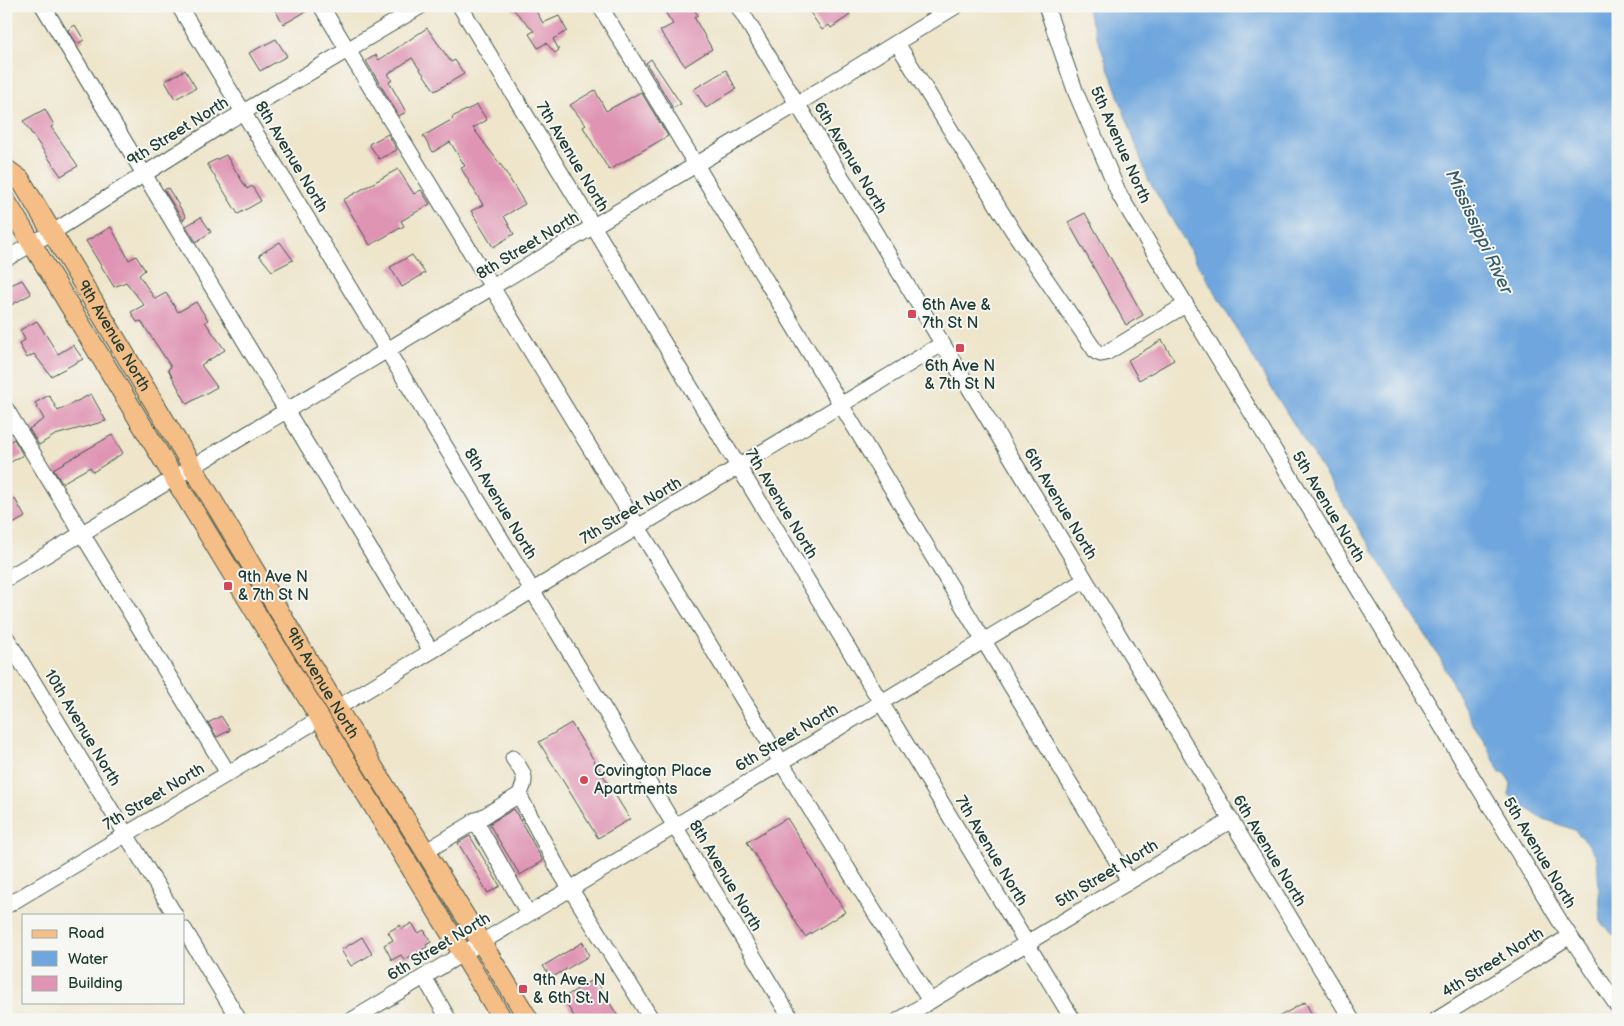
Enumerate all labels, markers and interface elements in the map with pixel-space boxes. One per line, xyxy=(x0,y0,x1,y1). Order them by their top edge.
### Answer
street label: 5th Avenue North xyxy=(1086,84,1154,207)
street label: 9th Street North xyxy=(124,93,232,171)
street label: 8th Avenue North xyxy=(250,98,332,216)
street label: 7th Avenue North xyxy=(532,99,612,215)
street label: 6th Avenue North xyxy=(809,99,891,217)
water label: Mississippi River xyxy=(1441,167,1518,299)
street label: 8th Street North xyxy=(473,208,583,284)
street label: 9th Avenue North xyxy=(73,277,155,395)
place label: 6th Ave & 7th St N xyxy=(922,296,991,333)
marker: 6th Ave & 7th St N xyxy=(906,308,918,320)
marker: 6th Ave N & 7th St N xyxy=(954,342,966,354)
place label: 6th Ave N & 7th St N xyxy=(924,357,996,394)
street label: 8th Avenue North xyxy=(459,445,541,563)
street label: 6th Avenue North xyxy=(1019,445,1101,563)
street label: 7th Avenue North xyxy=(741,446,821,562)
street label: 5th Avenue North xyxy=(1287,448,1369,566)
street label: 7th Street North xyxy=(577,473,685,549)
place label: 9th Ave N & 7th St N xyxy=(238,568,309,605)
marker: 9th Ave N & 7th St N xyxy=(222,580,234,592)
street label: 9th Avenue North xyxy=(282,624,363,742)
street label: 10th Avenue North xyxy=(40,666,124,790)
street label: 6th Street North xyxy=(732,700,842,776)
street label: 7th Street North xyxy=(100,759,208,835)
place label: Covington Place Apartments xyxy=(594,762,712,799)
marker: Covington Place Apartments xyxy=(578,774,590,786)
street label: 6th Avenue North xyxy=(1228,792,1310,910)
street label: 7th Avenue North xyxy=(951,793,1031,909)
street label: 5th Avenue North xyxy=(1498,794,1580,912)
street label: 8th Avenue North xyxy=(684,817,766,935)
street label: 5th Street North xyxy=(1052,836,1162,912)
street label: 6th Street North xyxy=(384,909,494,985)
legend xyxy=(22,914,185,1004)
text: Road xyxy=(68,924,104,943)
street label: 4th Street North xyxy=(1439,924,1548,1002)
text: Water xyxy=(68,950,108,969)
place label: 9th Ave. N & 6th St. N xyxy=(533,971,610,1008)
text: Building xyxy=(68,974,123,993)
marker: 9th Ave. N & 6th St. N xyxy=(517,983,529,995)

